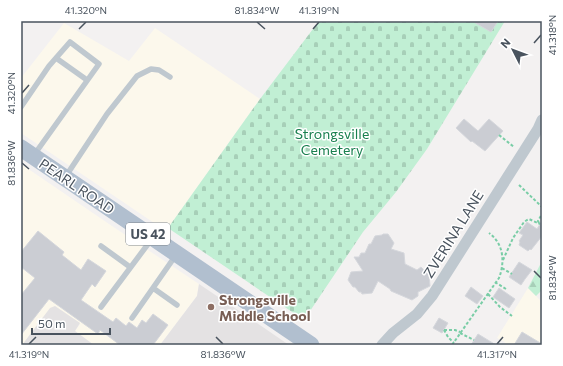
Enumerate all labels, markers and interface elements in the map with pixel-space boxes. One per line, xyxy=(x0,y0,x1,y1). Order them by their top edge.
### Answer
text: 41.320°N xyxy=(65,4,107,16)
text: 81.834°W xyxy=(234,4,280,16)
text: 41.319°N xyxy=(299,4,339,16)
text: 41.318°N xyxy=(546,15,558,55)
north arrow xyxy=(493,30,533,70)
text: N xyxy=(498,36,513,50)
text: 41.320°N xyxy=(5,72,17,114)
park label: Strongsville Cemetery xyxy=(295,125,369,158)
text: 81.836°W xyxy=(5,140,17,186)
street label: PEARL ROAD xyxy=(36,155,118,217)
street label: ZVERINA LANE xyxy=(419,187,487,281)
road number: US 42 xyxy=(126,223,170,245)
text: 81.834°W xyxy=(546,255,558,301)
place label: Strongsville Middle School xyxy=(219,291,310,324)
marker: Strongsville Middle School xyxy=(206,302,216,312)
scale bar xyxy=(32,310,110,336)
text: 50 m xyxy=(38,316,66,330)
text: 41.319°N xyxy=(9,348,49,360)
text: 81.836°W xyxy=(200,348,246,360)
text: 41.317°N xyxy=(477,348,517,360)

